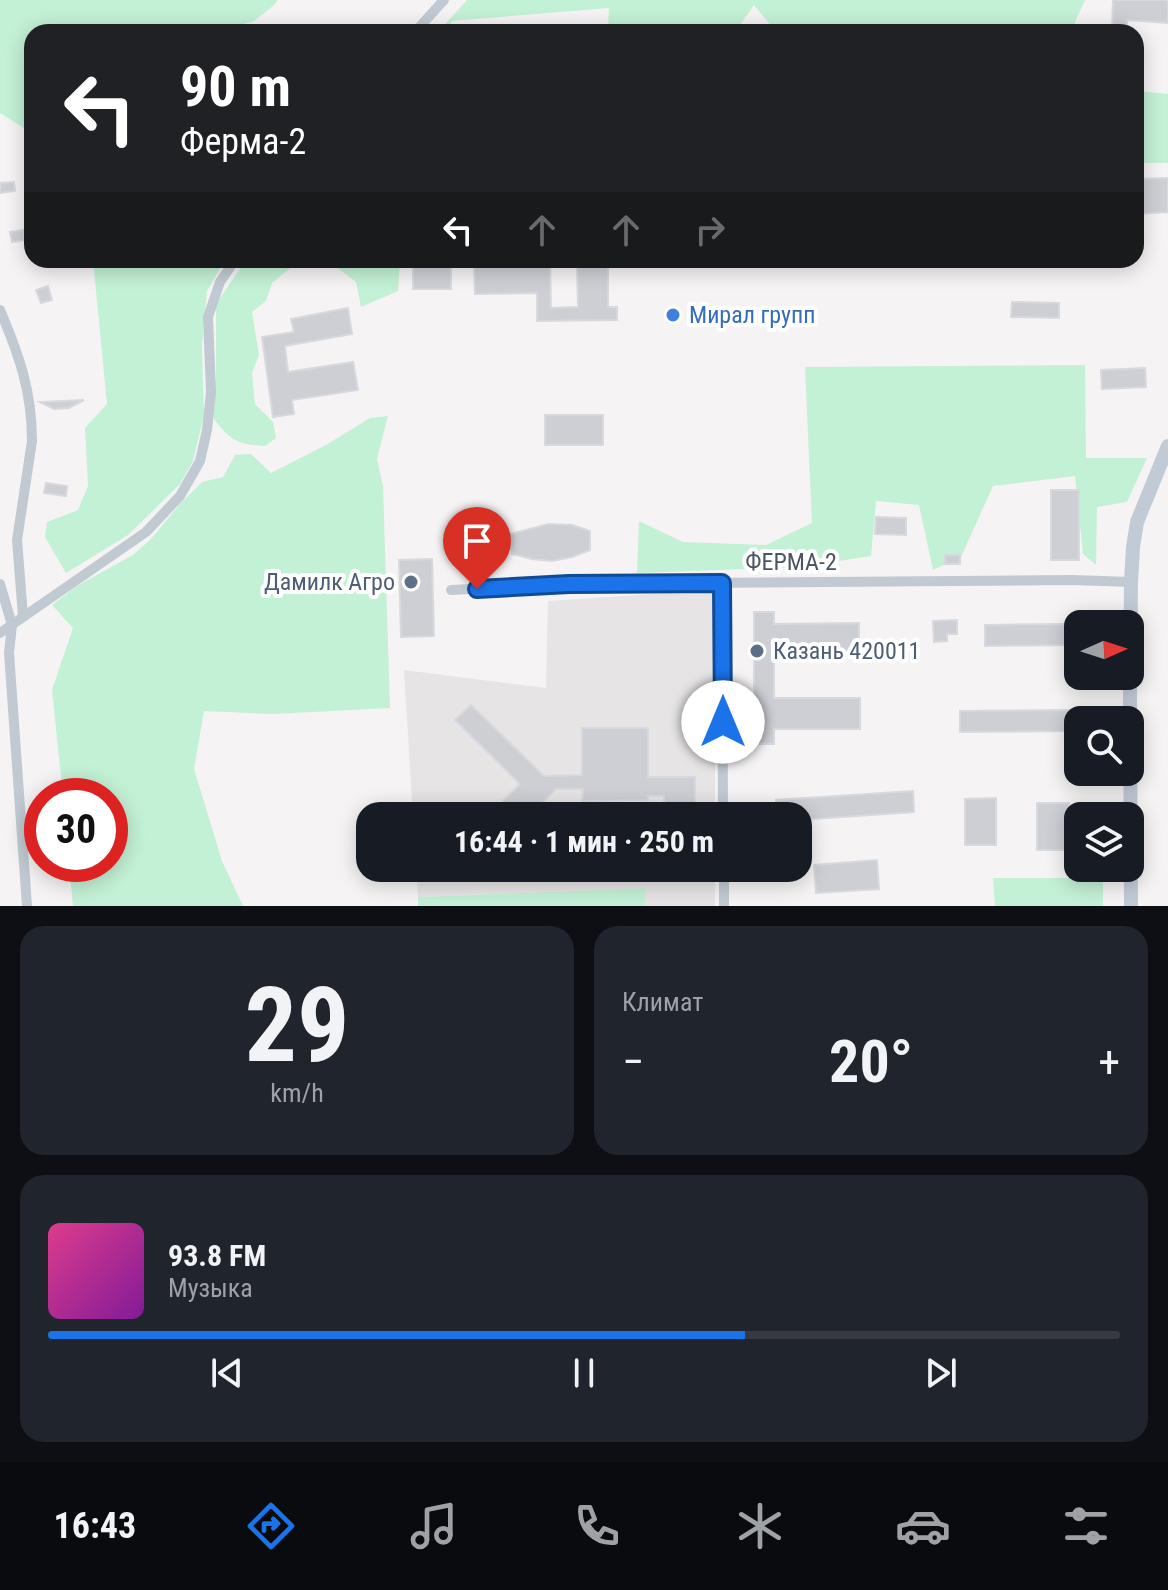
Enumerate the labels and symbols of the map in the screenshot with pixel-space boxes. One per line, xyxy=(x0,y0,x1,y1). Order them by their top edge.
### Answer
place label: Мирал групп xyxy=(689,301,816,329)
marker: Мирал групп xyxy=(664,306,682,324)
pin xyxy=(443,507,511,589)
street label: ФЕРМА-2 xyxy=(745,548,837,576)
place label: Дамилк Агро xyxy=(264,568,395,596)
marker: Дамилк Агро xyxy=(402,573,420,591)
north arrow xyxy=(1064,610,1144,690)
place label: Казань 420011 xyxy=(773,637,920,665)
marker: Казань 420011 xyxy=(748,642,766,660)
position arrow xyxy=(681,680,765,764)
speed limit sign: 30 xyxy=(24,778,128,882)

